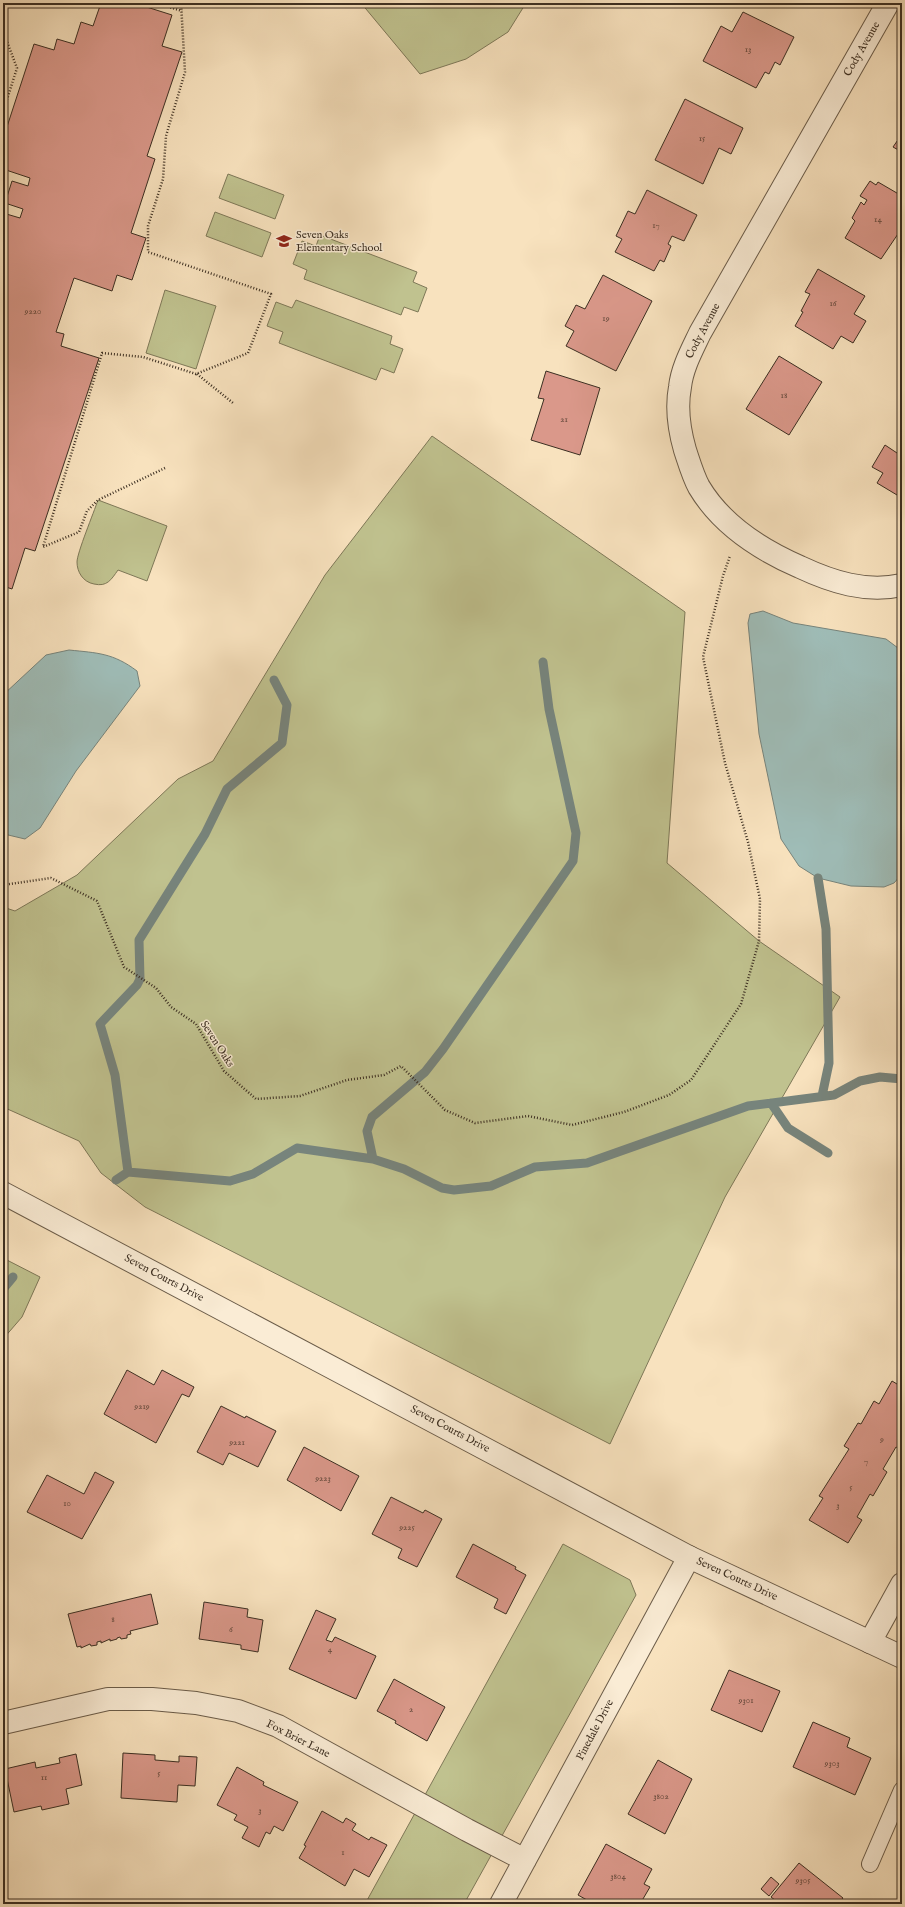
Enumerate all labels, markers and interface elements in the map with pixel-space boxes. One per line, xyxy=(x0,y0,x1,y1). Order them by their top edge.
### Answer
street label: Cody Avenue xyxy=(841,19,883,79)
house number: 13 xyxy=(745,44,751,55)
house number: 15 xyxy=(699,133,706,144)
house number: 14 xyxy=(874,214,882,225)
house number: 17 xyxy=(652,220,660,231)
place label: Seven Oaks Elementary School xyxy=(296,228,382,255)
school or university icon: Seven Oaks Elementary School xyxy=(275,232,293,250)
house number: 16 xyxy=(829,298,837,309)
street label: Cody Avenue xyxy=(682,301,724,361)
house number: 9220 xyxy=(24,306,41,317)
house number: 19 xyxy=(602,313,610,324)
house number: 18 xyxy=(781,390,788,401)
house number: 21 xyxy=(560,414,568,425)
street label: Seven Oaks xyxy=(197,1018,237,1070)
street label: Seven Courts Drive xyxy=(122,1251,206,1305)
house number: 9219 xyxy=(133,1401,150,1412)
street label: Seven Courts Drive xyxy=(408,1402,492,1456)
house number: 9 xyxy=(879,1434,884,1445)
house number: 9221 xyxy=(228,1437,245,1448)
house number: 7 xyxy=(864,1456,868,1467)
house number: 9223 xyxy=(314,1473,331,1484)
house number: 5 xyxy=(849,1482,853,1493)
house number: 10 xyxy=(63,1498,71,1509)
house number: 3 xyxy=(836,1500,840,1511)
house number: 9225 xyxy=(398,1522,416,1533)
street label: Seven Courts Drive xyxy=(694,1554,780,1604)
house number: 8 xyxy=(111,1614,115,1625)
house number: 6 xyxy=(229,1624,233,1635)
house number: 4 xyxy=(328,1644,333,1655)
house number: 9301 xyxy=(737,1695,754,1706)
street label: Pinedale Drive xyxy=(573,1697,617,1763)
house number: 2 xyxy=(409,1704,413,1715)
street label: Fox Brier Lane xyxy=(264,1717,332,1761)
house number: 9303 xyxy=(823,1758,840,1769)
house number: 5 xyxy=(157,1768,161,1779)
house number: 11 xyxy=(41,1772,47,1783)
house number: 3802 xyxy=(653,1791,669,1802)
house number: 3 xyxy=(258,1805,262,1816)
house number: 1 xyxy=(341,1847,345,1858)
house number: 3804 xyxy=(610,1871,626,1882)
house number: 9305 xyxy=(795,1875,811,1886)

